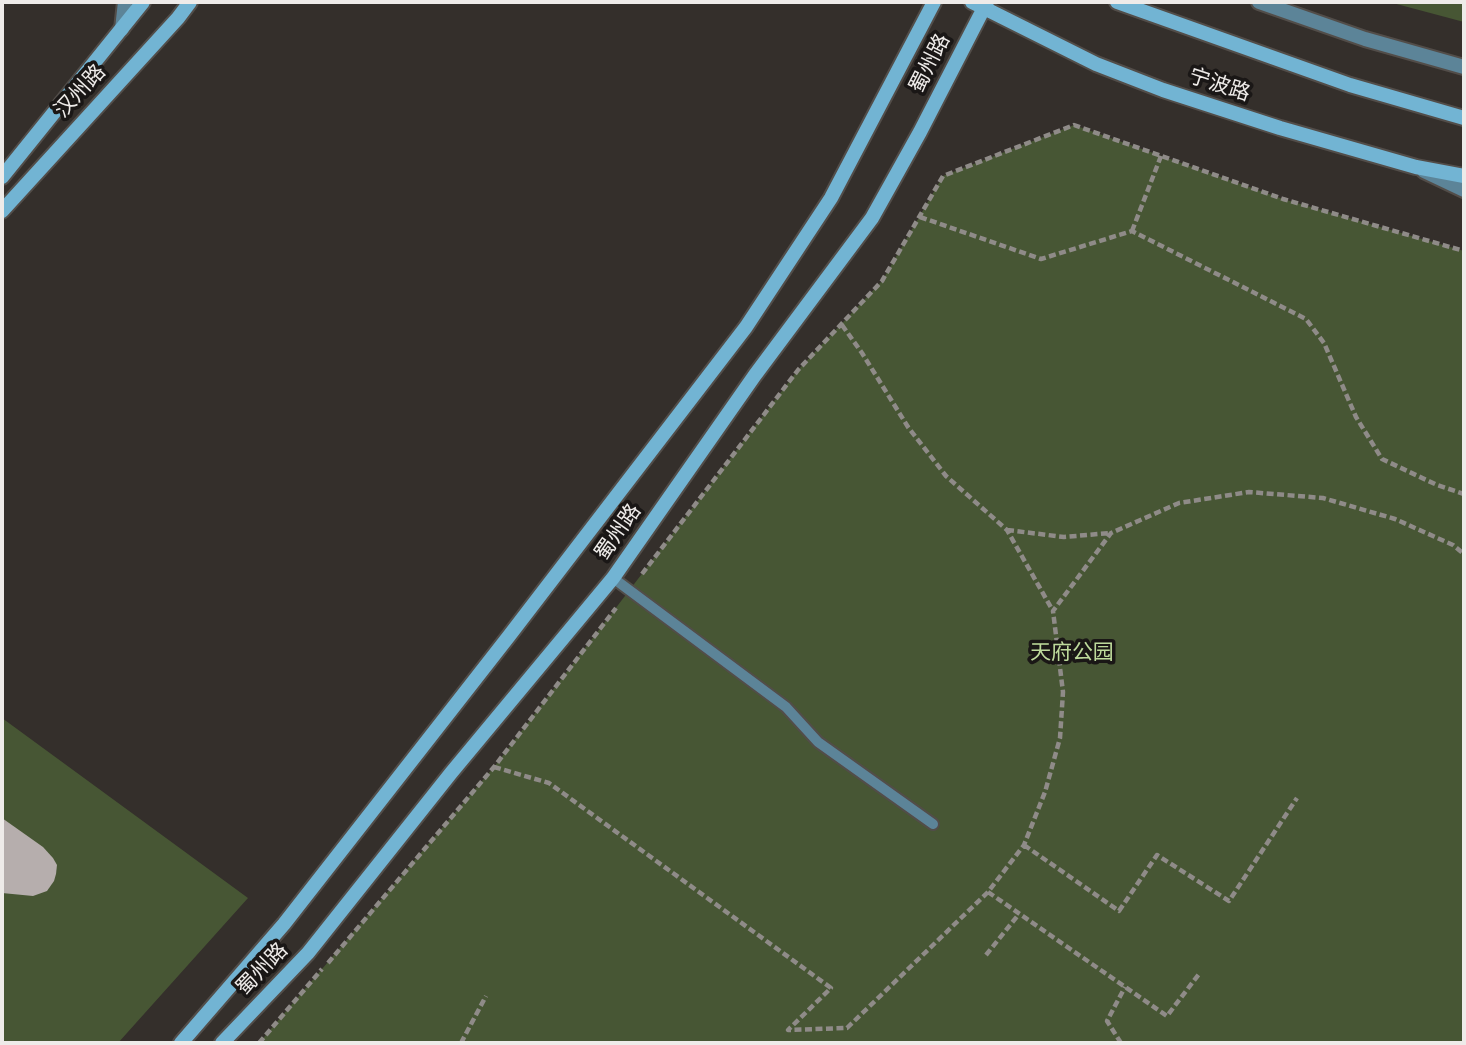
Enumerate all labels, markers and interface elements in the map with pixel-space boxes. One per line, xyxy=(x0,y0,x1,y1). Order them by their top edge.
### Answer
street label: 蜀州路 xyxy=(905,30,957,98)
street label: 汉州路 xyxy=(50,60,112,124)
street label: 宁波路 xyxy=(1185,64,1253,108)
street label: 蜀州路 xyxy=(591,500,647,566)
park label: 天府公园 xyxy=(1030,641,1114,667)
street label: 蜀州路 xyxy=(232,939,294,1001)

